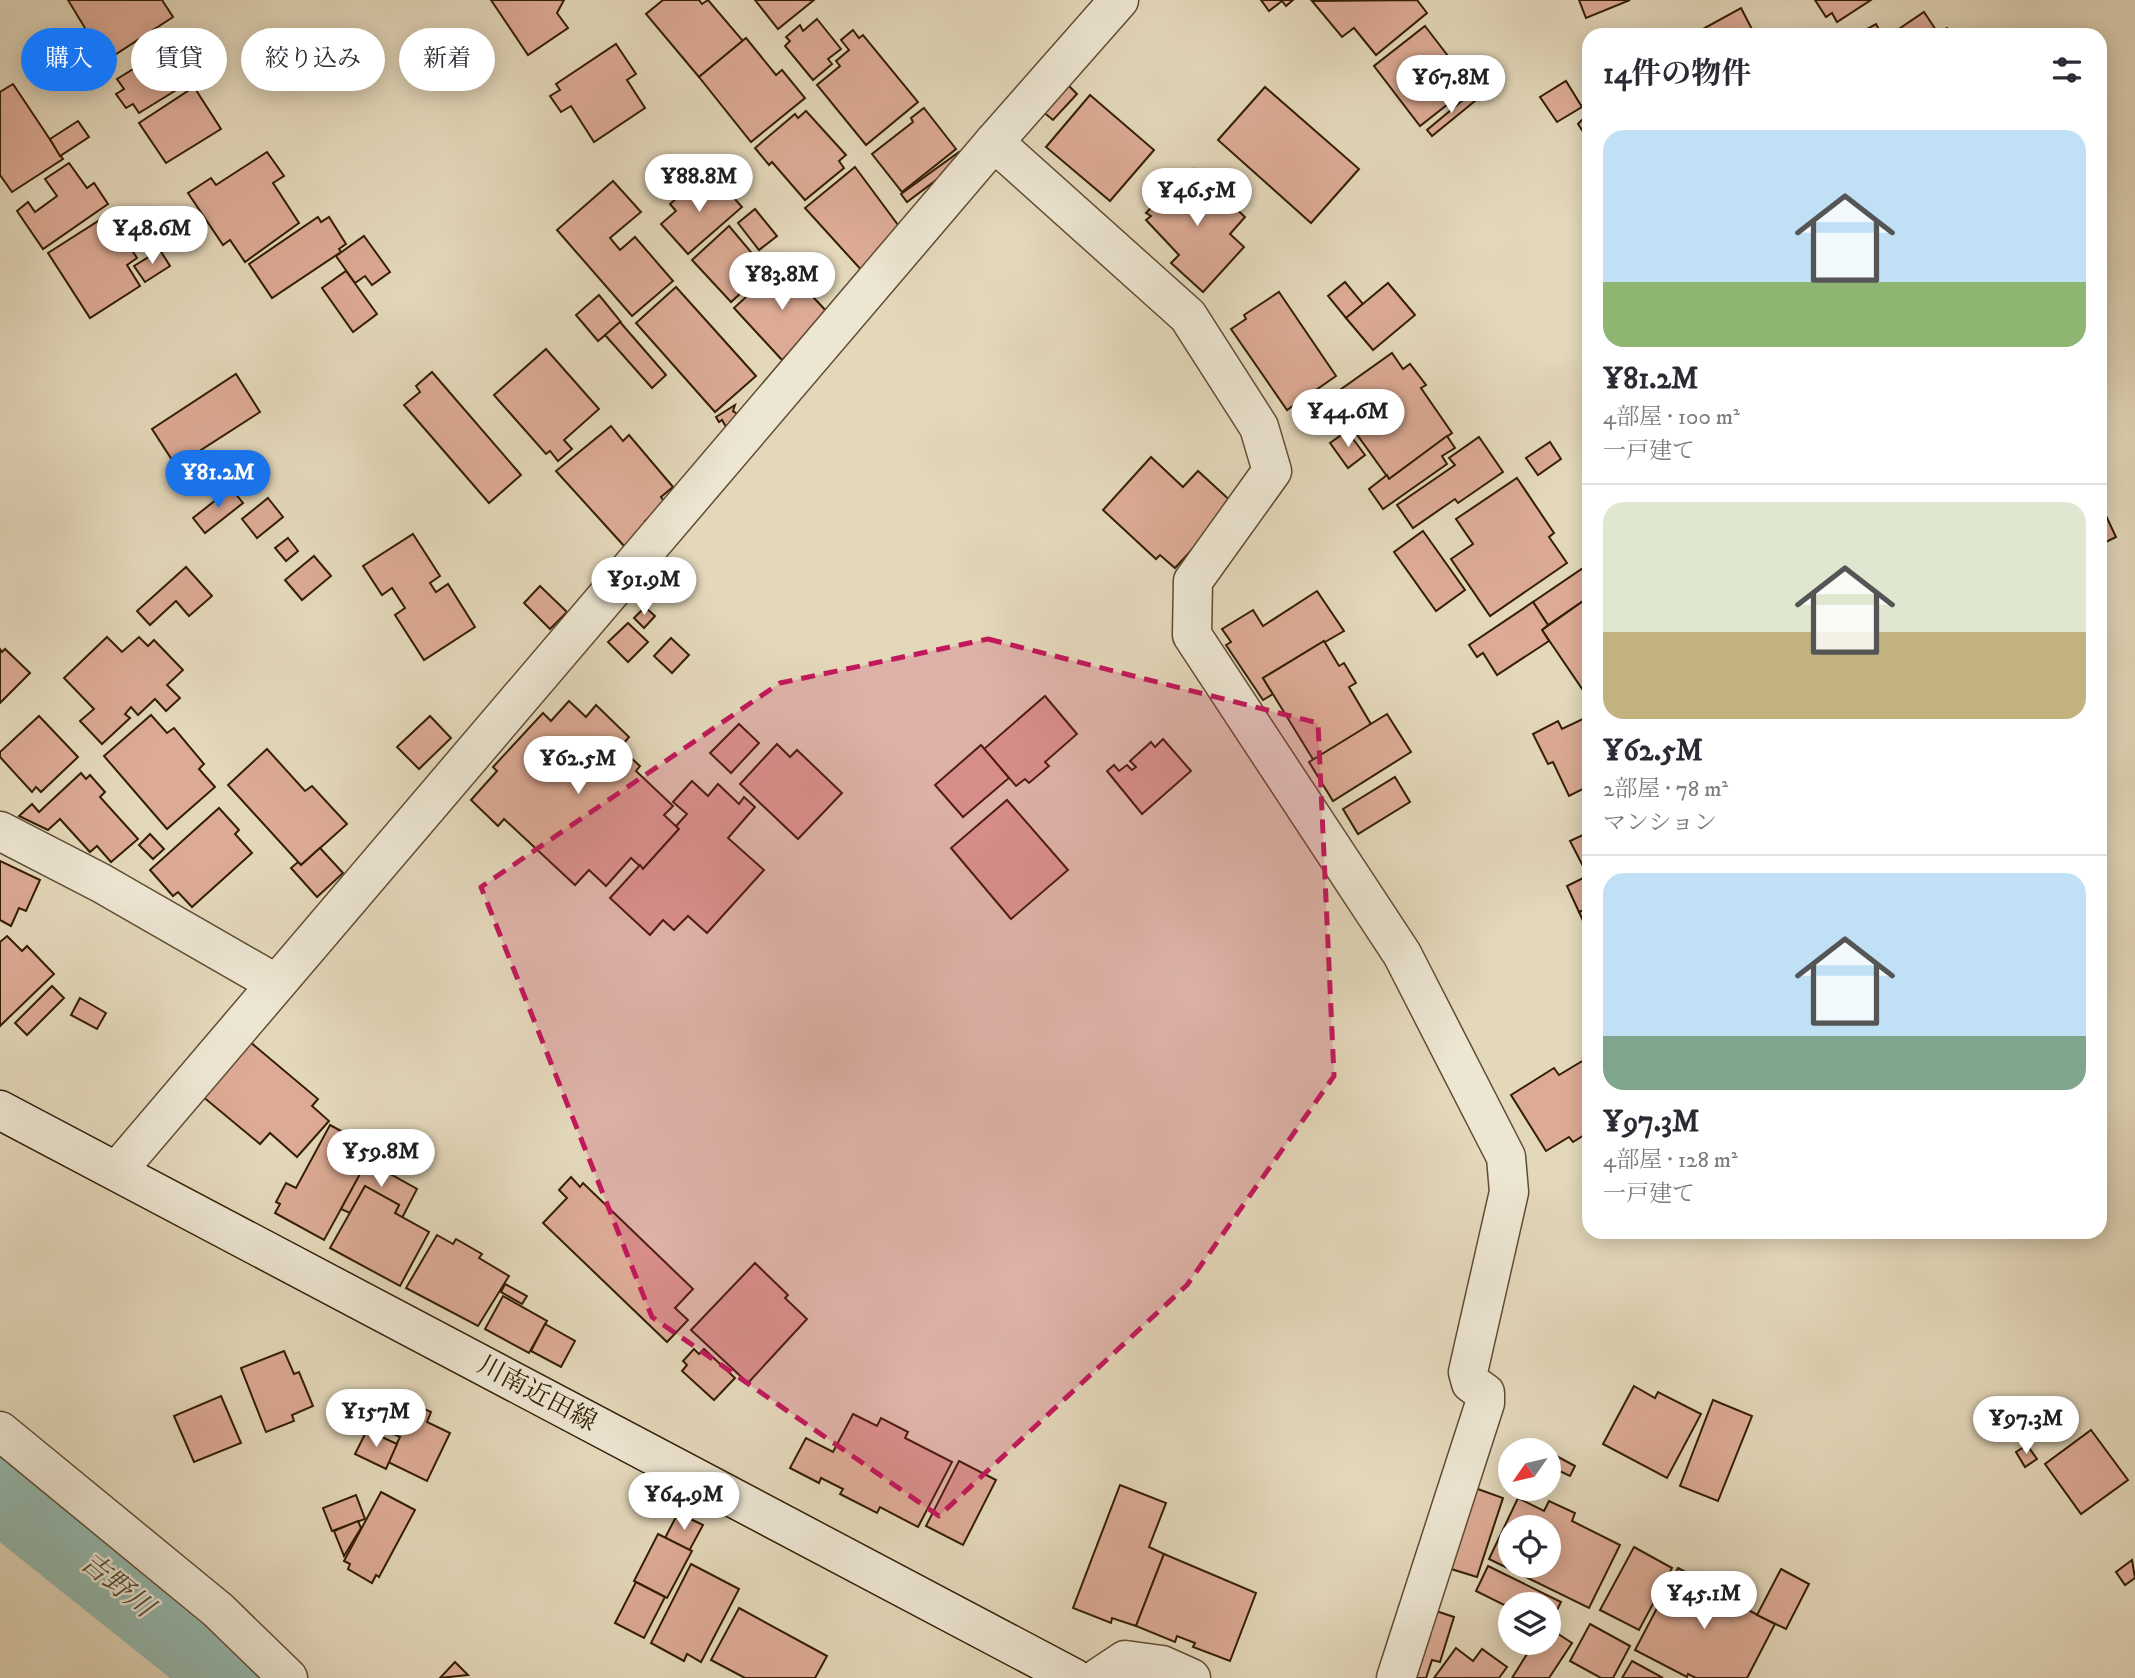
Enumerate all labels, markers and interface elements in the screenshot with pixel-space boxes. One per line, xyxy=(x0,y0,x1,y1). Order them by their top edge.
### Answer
chip: 購入 xyxy=(21,28,117,91)
chip: 賃貸 xyxy=(131,28,227,91)
chip: 絞り込み xyxy=(241,28,385,91)
chip: 新着 xyxy=(399,28,495,91)
icon: filters xyxy=(2048,51,2086,89)
pin: ¥67.8M xyxy=(1394,55,1508,115)
text: 14件の物件 xyxy=(1603,56,1751,93)
text: ¥67.8M xyxy=(1412,63,1490,92)
pin: ¥88.8M xyxy=(642,154,756,214)
text: ¥88.8M xyxy=(661,162,737,191)
pin: ¥46.5M xyxy=(1140,168,1254,228)
icon: home xyxy=(1782,175,1908,301)
text: ¥46.5M xyxy=(1158,176,1236,205)
pin: ¥48.6M xyxy=(95,206,209,266)
text: ¥48.6M xyxy=(113,214,191,243)
pin: ¥83.8M xyxy=(725,252,839,312)
text: ¥83.8M xyxy=(745,260,819,289)
text: ¥81.2M xyxy=(1603,361,1698,398)
pin: ¥44.6M xyxy=(1291,390,1405,449)
text: ¥44.6M xyxy=(1308,397,1388,426)
text: 4部屋 · 100 m² xyxy=(1603,403,1740,432)
text: 一戸建て xyxy=(1603,437,1695,466)
pin: ¥81.2M xyxy=(161,450,275,510)
text: ¥81.2M xyxy=(181,458,255,487)
icon: home xyxy=(1782,547,1908,673)
pin: ¥91.9M xyxy=(587,558,701,617)
text: ¥91.9M xyxy=(607,565,681,594)
text: ¥62.5M xyxy=(1603,733,1703,770)
pin: ¥62.5M xyxy=(521,736,635,796)
text: ¥62.5M xyxy=(540,744,616,773)
text: 2部屋 · 78 m² xyxy=(1603,775,1728,804)
text: マンション xyxy=(1603,809,1717,838)
icon: home xyxy=(1782,918,1908,1044)
text: ¥97.3M xyxy=(1603,1104,1699,1141)
pin: ¥59.8M xyxy=(324,1130,438,1189)
text: ¥59.8M xyxy=(343,1137,419,1166)
text: 4部屋 · 128 m² xyxy=(1603,1146,1738,1175)
text: 一戸建て xyxy=(1603,1180,1695,1209)
street label: 川南近田線 xyxy=(472,1349,602,1439)
pin: ¥157M xyxy=(327,1390,425,1449)
pin: ¥97.3M xyxy=(1969,1396,2083,1456)
text: ¥157M xyxy=(342,1397,410,1426)
text: ¥97.3M xyxy=(1989,1404,2063,1433)
north arrow xyxy=(1498,1438,1561,1502)
map controls xyxy=(1498,1438,1561,1655)
pin: ¥64.9M xyxy=(627,1472,741,1532)
text: ¥64.9M xyxy=(644,1480,724,1509)
button: locate xyxy=(1498,1515,1561,1578)
water label: 吉野川 xyxy=(73,1545,163,1627)
pin: ¥45.1M xyxy=(1647,1572,1761,1631)
text: ¥45.1M xyxy=(1667,1579,1741,1608)
button: layers xyxy=(1498,1592,1561,1655)

